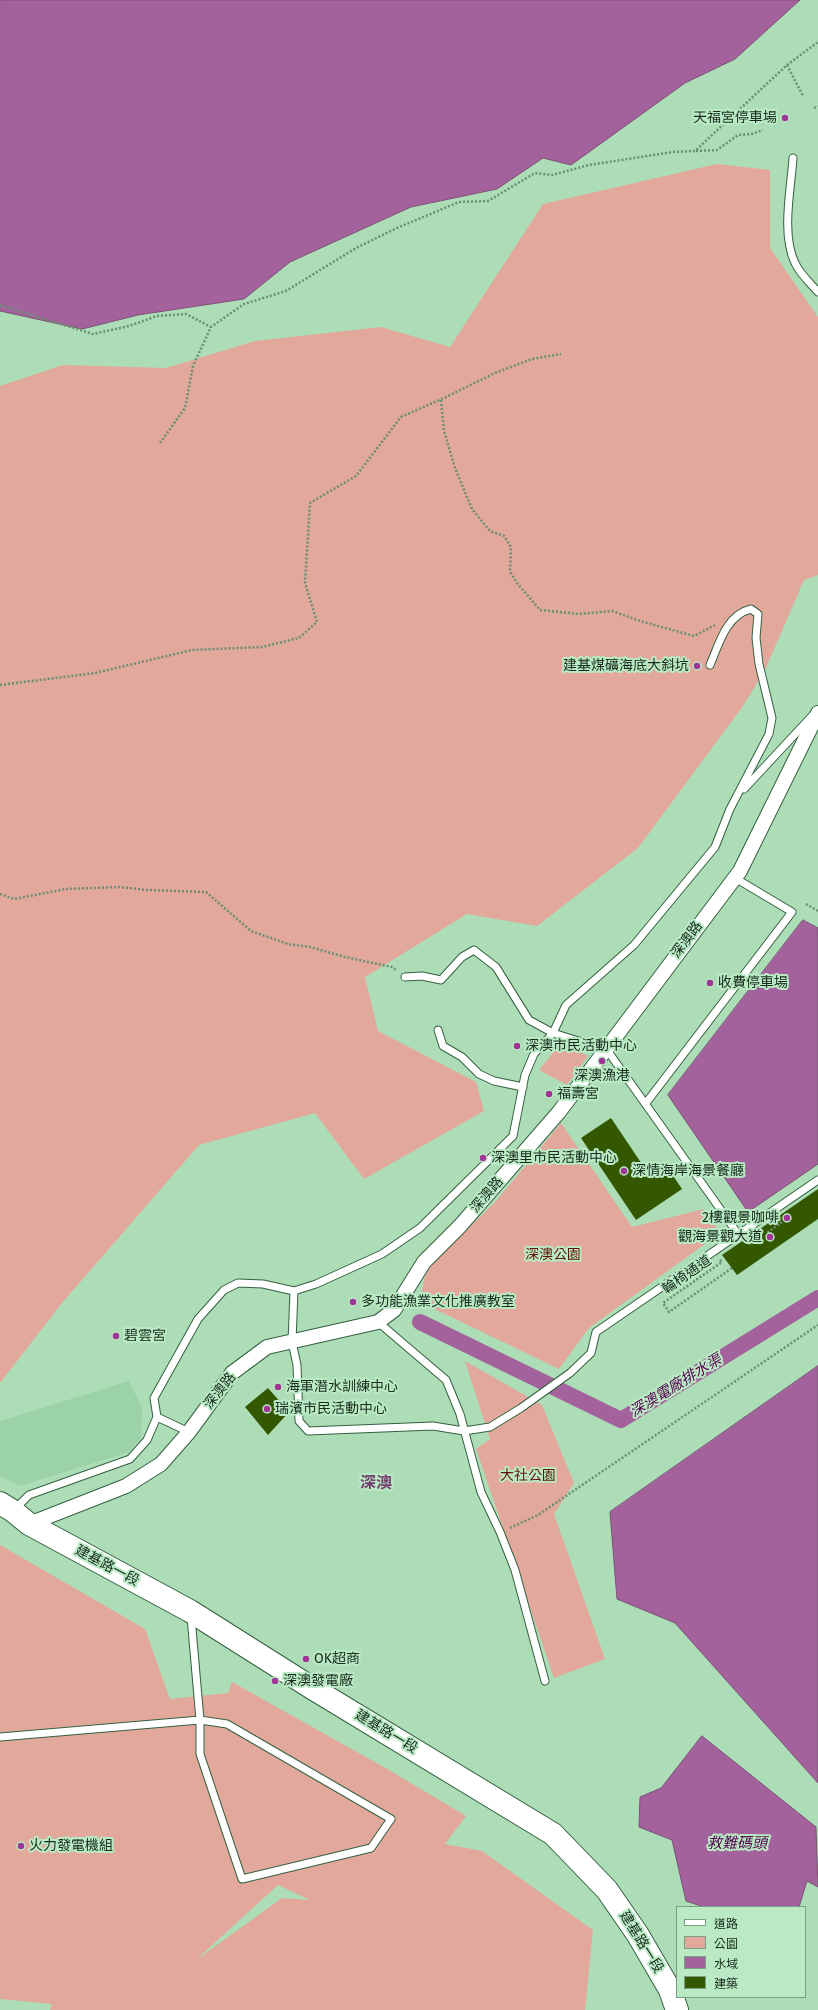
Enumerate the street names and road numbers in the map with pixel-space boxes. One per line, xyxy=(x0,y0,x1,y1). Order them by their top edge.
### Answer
street label: 深澳路 xyxy=(668,918,706,962)
street label: 深澳路 xyxy=(467,1174,507,1216)
street label: 輪椅通道 xyxy=(659,1252,715,1298)
street label: 深澳路 xyxy=(200,1369,240,1413)
street label: 建基路一段 xyxy=(72,1542,142,1590)
street label: 建基路一段 xyxy=(352,1707,420,1757)
street label: 建基路一段 xyxy=(615,1908,667,1976)

